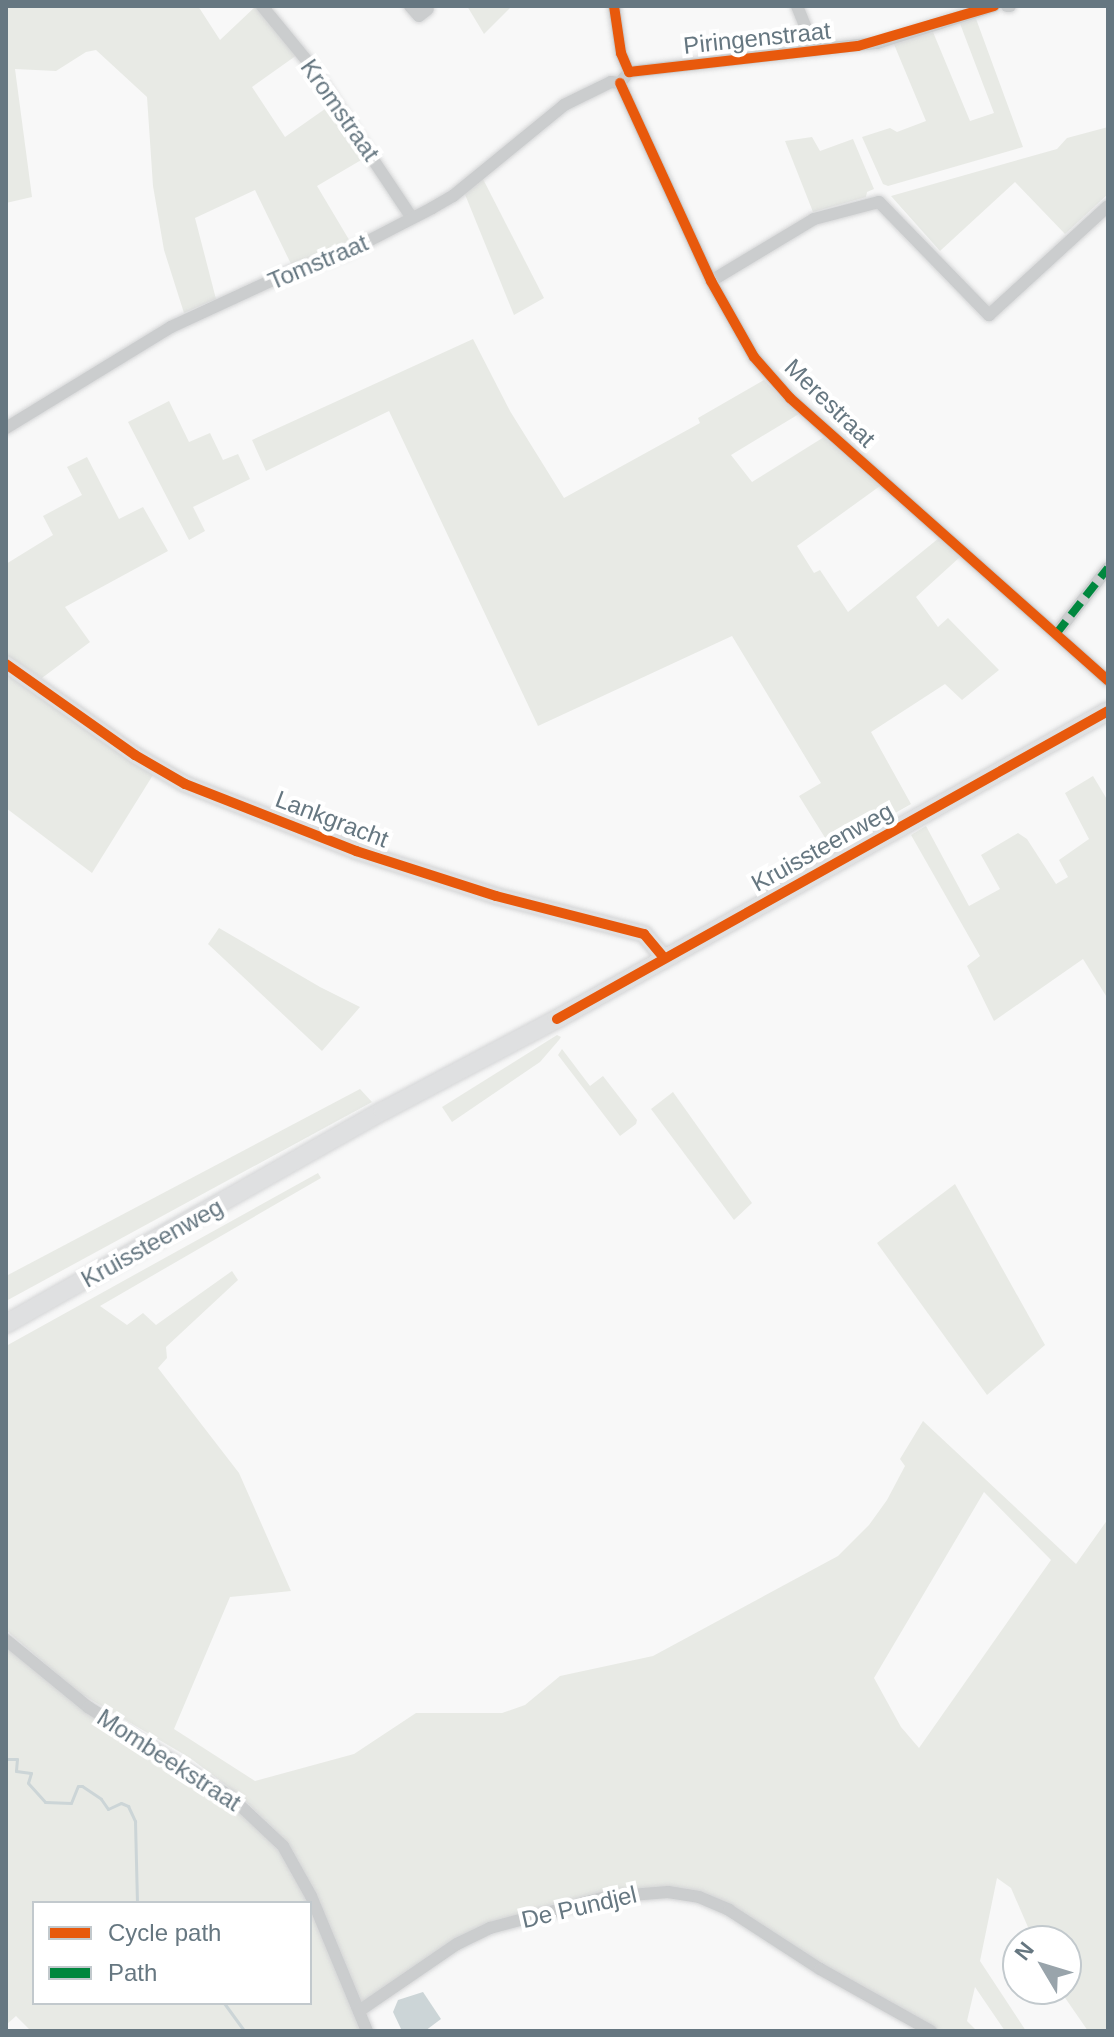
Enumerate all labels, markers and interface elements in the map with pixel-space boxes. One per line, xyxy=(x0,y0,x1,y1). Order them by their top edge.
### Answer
street label: Piringenstraat xyxy=(682,16,832,60)
street label: Kromstraat xyxy=(295,54,385,166)
street label: Tomstraat xyxy=(264,228,372,296)
street label: Merestraat xyxy=(779,353,881,453)
street label: Lankgracht xyxy=(271,784,393,854)
street label: Kruissteenweg xyxy=(746,796,898,898)
street label: Kruissteenweg xyxy=(76,1192,228,1294)
street label: Mombeekstraat xyxy=(92,1703,246,1817)
street label: De Pundjel xyxy=(519,1880,639,1934)
legend xyxy=(32,1901,312,2005)
text: Cycle path xyxy=(108,1919,221,1946)
north arrow xyxy=(1002,1925,1082,2005)
text: N xyxy=(1010,1937,1039,1965)
text: Path xyxy=(108,1959,157,1986)

